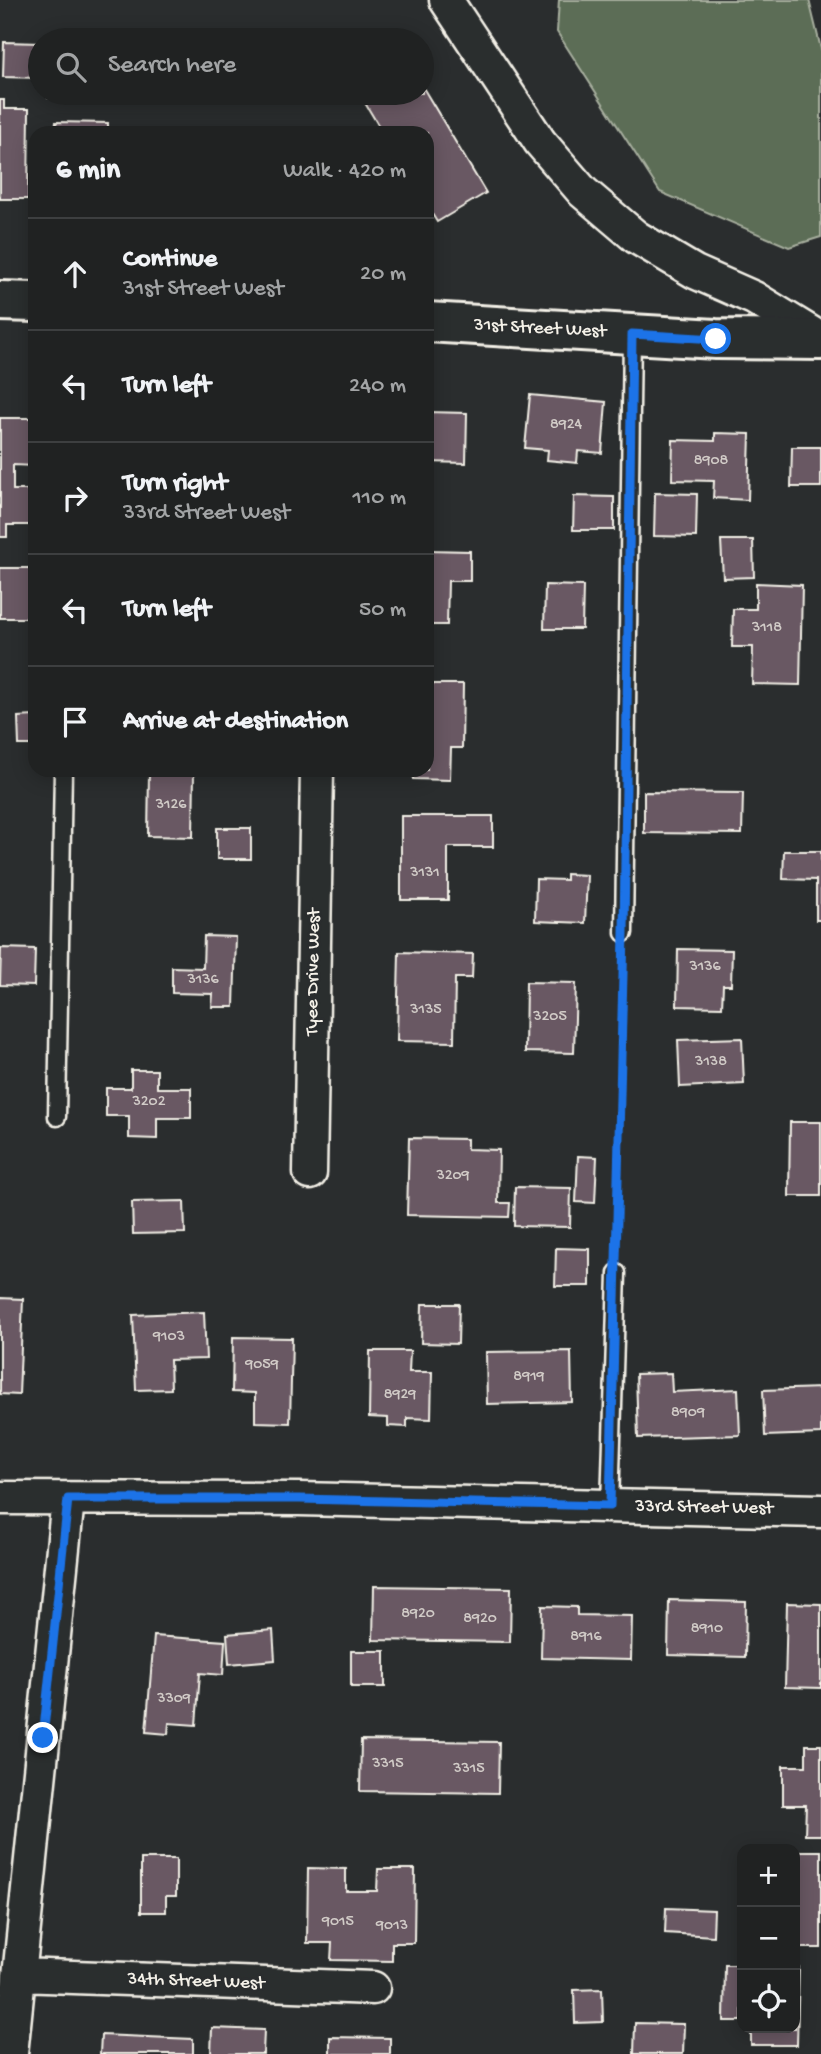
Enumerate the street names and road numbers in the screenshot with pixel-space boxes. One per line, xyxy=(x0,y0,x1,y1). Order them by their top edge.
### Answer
street label: 31st Street West xyxy=(472,314,609,344)
street label: Tyee Drive West xyxy=(301,906,327,1037)
street label: 33rd Street West xyxy=(634,1495,775,1521)
street label: 34th Street West xyxy=(126,1968,267,1996)

